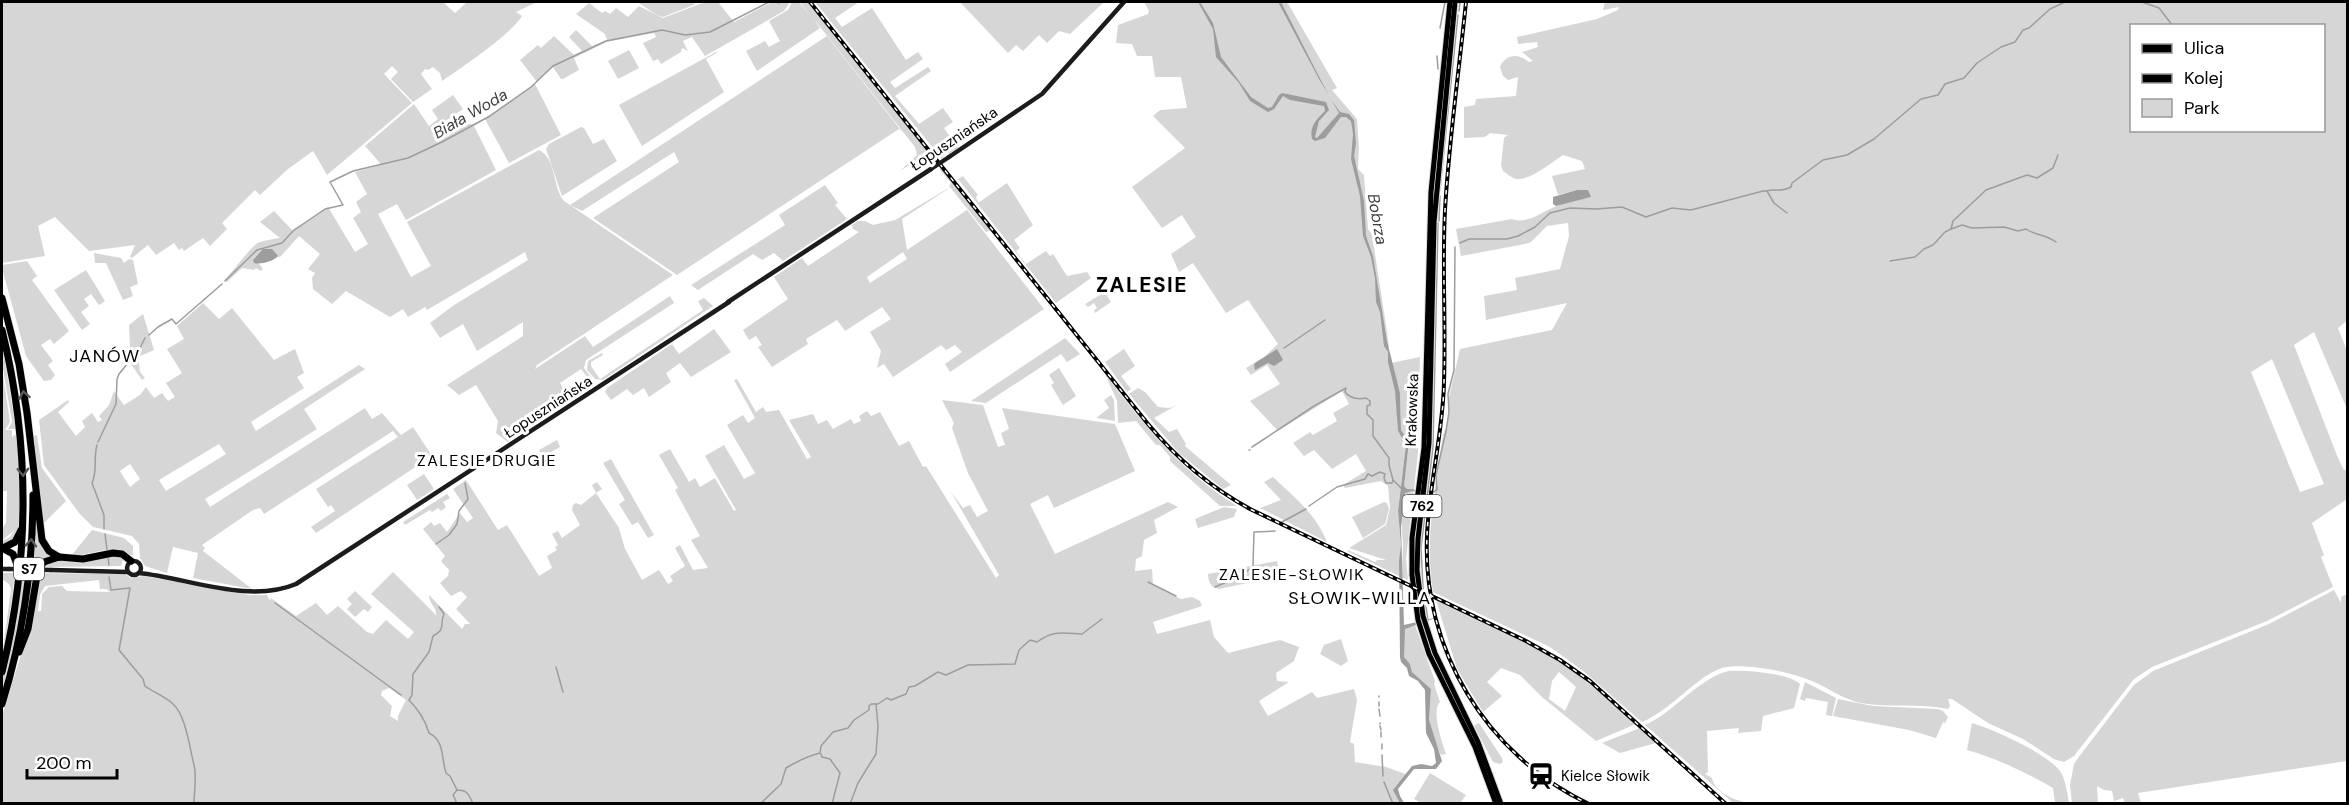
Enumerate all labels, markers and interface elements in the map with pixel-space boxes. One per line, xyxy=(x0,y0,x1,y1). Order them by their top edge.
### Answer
legend xyxy=(2130,24,2325,132)
text: Ulica xyxy=(2184,36,2224,60)
text: Kolej xyxy=(2184,66,2223,90)
water label: Biała Woda xyxy=(429,84,511,143)
text: Park xyxy=(2184,96,2220,120)
street label: Łopuszniańska xyxy=(906,102,1002,176)
water label: Bobrza xyxy=(1363,192,1392,246)
district label: ZALESIE xyxy=(1096,271,1188,299)
district label: JANÓW xyxy=(69,344,141,368)
street label: Łopuszniańska xyxy=(500,371,596,443)
street label: Krakowska xyxy=(1401,373,1423,447)
one-way arrow xyxy=(19,391,31,400)
district label: ZALESIE DRUGIE xyxy=(417,450,557,471)
one-way arrow xyxy=(17,468,30,477)
road number: 762 xyxy=(1402,495,1442,517)
one-way arrow xyxy=(25,538,38,547)
road number: S7 xyxy=(14,558,44,580)
district label: ZALESIE-SŁOWIK xyxy=(1219,564,1365,585)
district label: SŁOWIK-WILLA xyxy=(1288,586,1432,610)
scale bar xyxy=(27,742,117,780)
text: 200 m xyxy=(36,751,92,775)
station icon: Kielce Słowik xyxy=(1526,761,1556,791)
place label: Kielce Słowik xyxy=(1561,766,1650,786)

